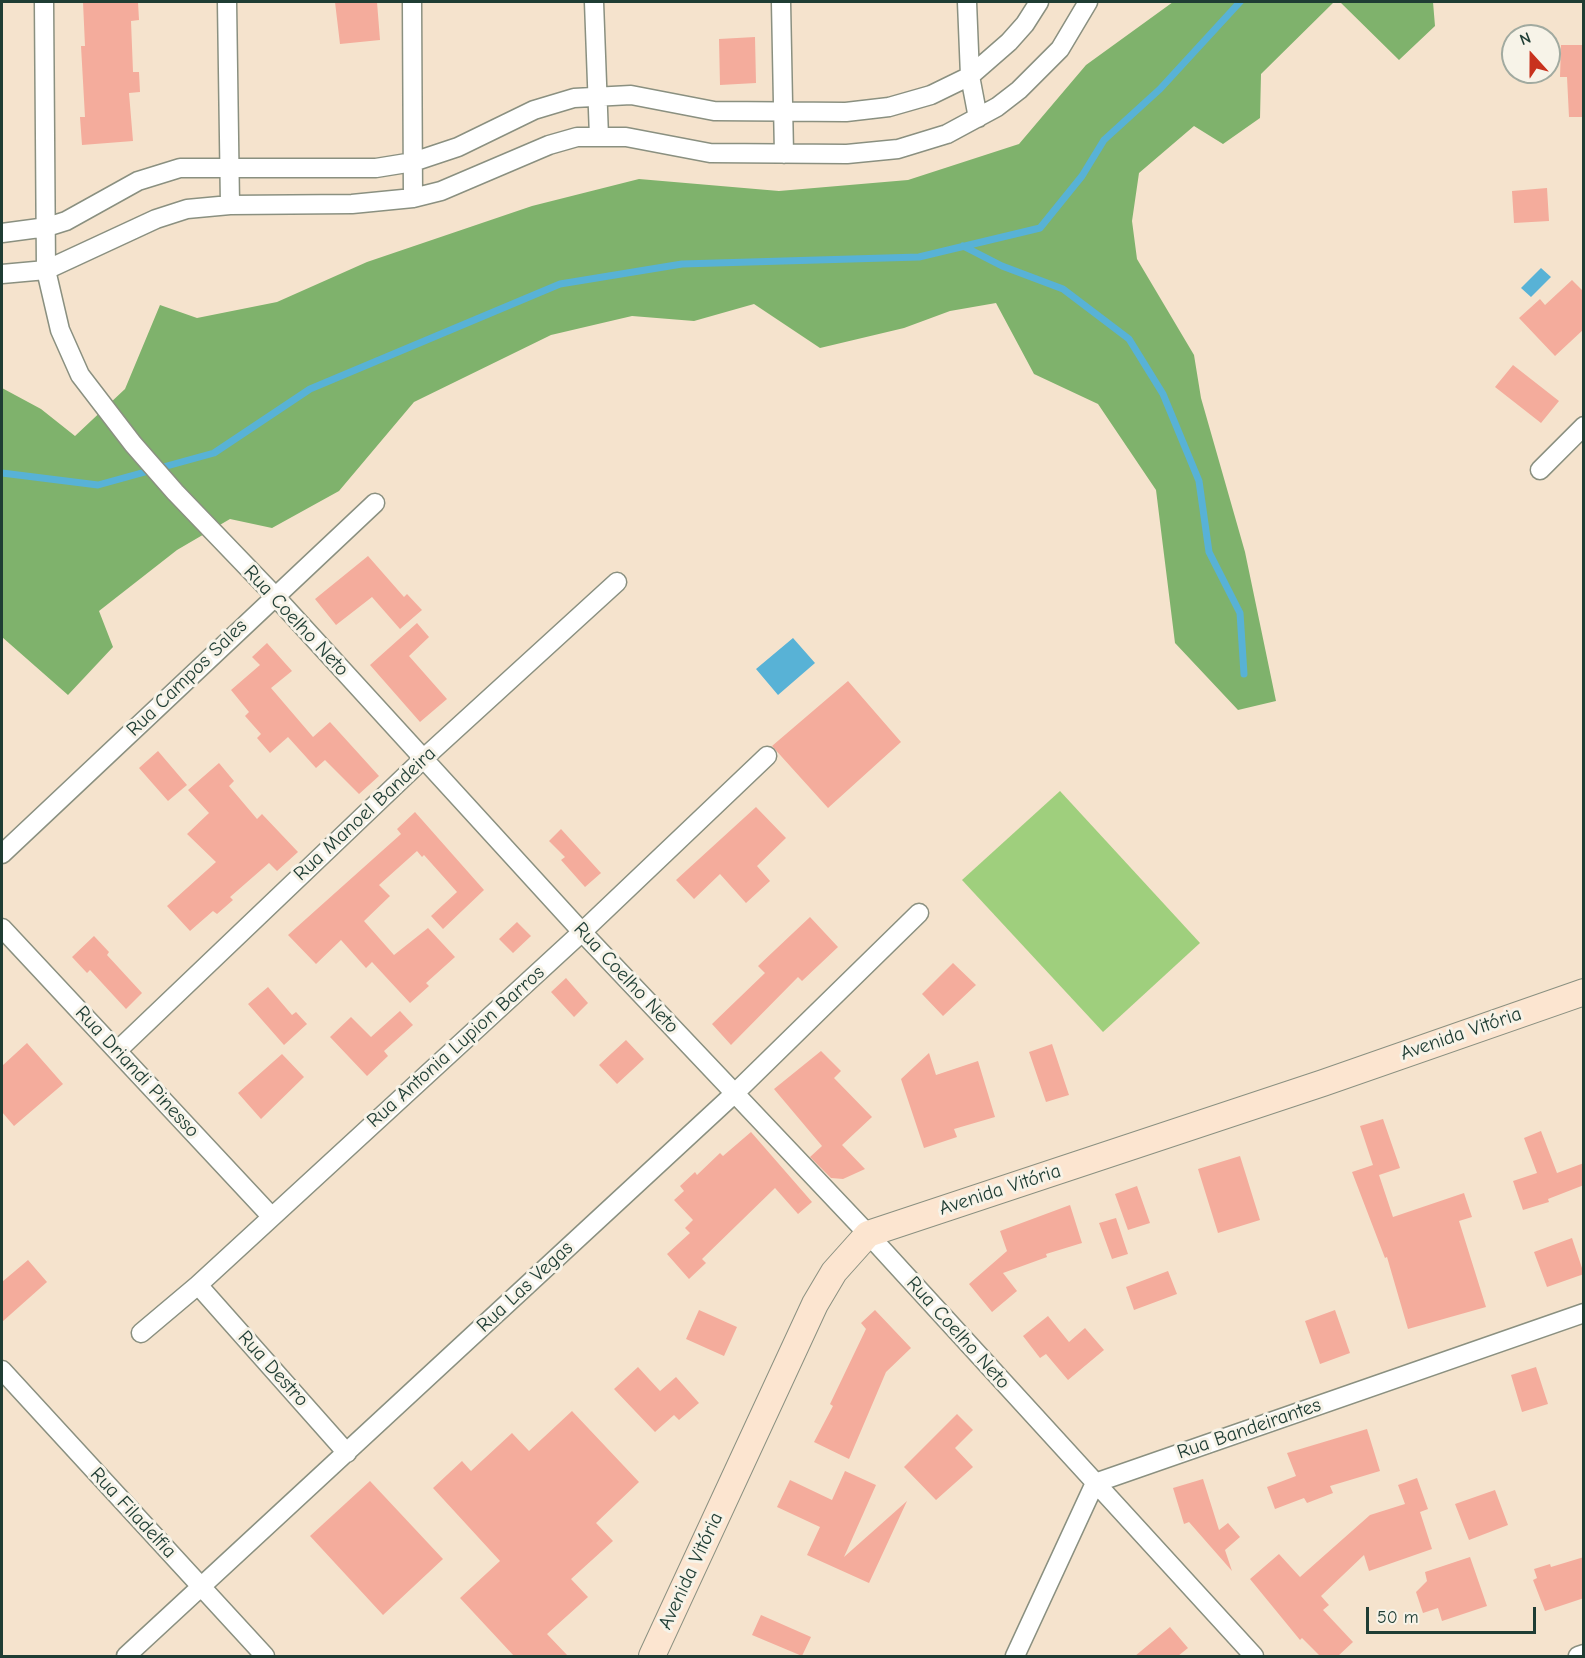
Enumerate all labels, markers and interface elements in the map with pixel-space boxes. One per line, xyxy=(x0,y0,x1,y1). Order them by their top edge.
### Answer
north arrow xyxy=(1501,24,1561,84)
text: N xyxy=(1517,29,1533,49)
street label: Rua Coelho Neto xyxy=(238,560,354,682)
street label: Rua Campos Sales xyxy=(122,614,252,742)
street label: Rua Manoel Bandeira xyxy=(289,742,441,886)
street label: Rua Coelho Neto xyxy=(568,917,684,1039)
street label: Rua Antonia Lupion Barros xyxy=(362,961,550,1133)
street label: Rua Driandi Pinesso xyxy=(70,1001,204,1143)
street label: Avenida Vitória xyxy=(1397,1002,1525,1066)
street label: Avenida Vitória xyxy=(936,1159,1064,1221)
street label: Rua Las Vegas xyxy=(472,1236,578,1338)
street label: Rua Coelho Neto xyxy=(901,1272,1015,1394)
street label: Rua Destro xyxy=(233,1326,313,1412)
street label: Rua Bandeirantes xyxy=(1174,1393,1324,1465)
street label: Rua Filadelfia xyxy=(85,1463,181,1563)
street label: Avenida Vitória xyxy=(653,1509,729,1633)
scale bar xyxy=(1369,1595,1538,1633)
text: 50 m xyxy=(1377,1607,1419,1628)

